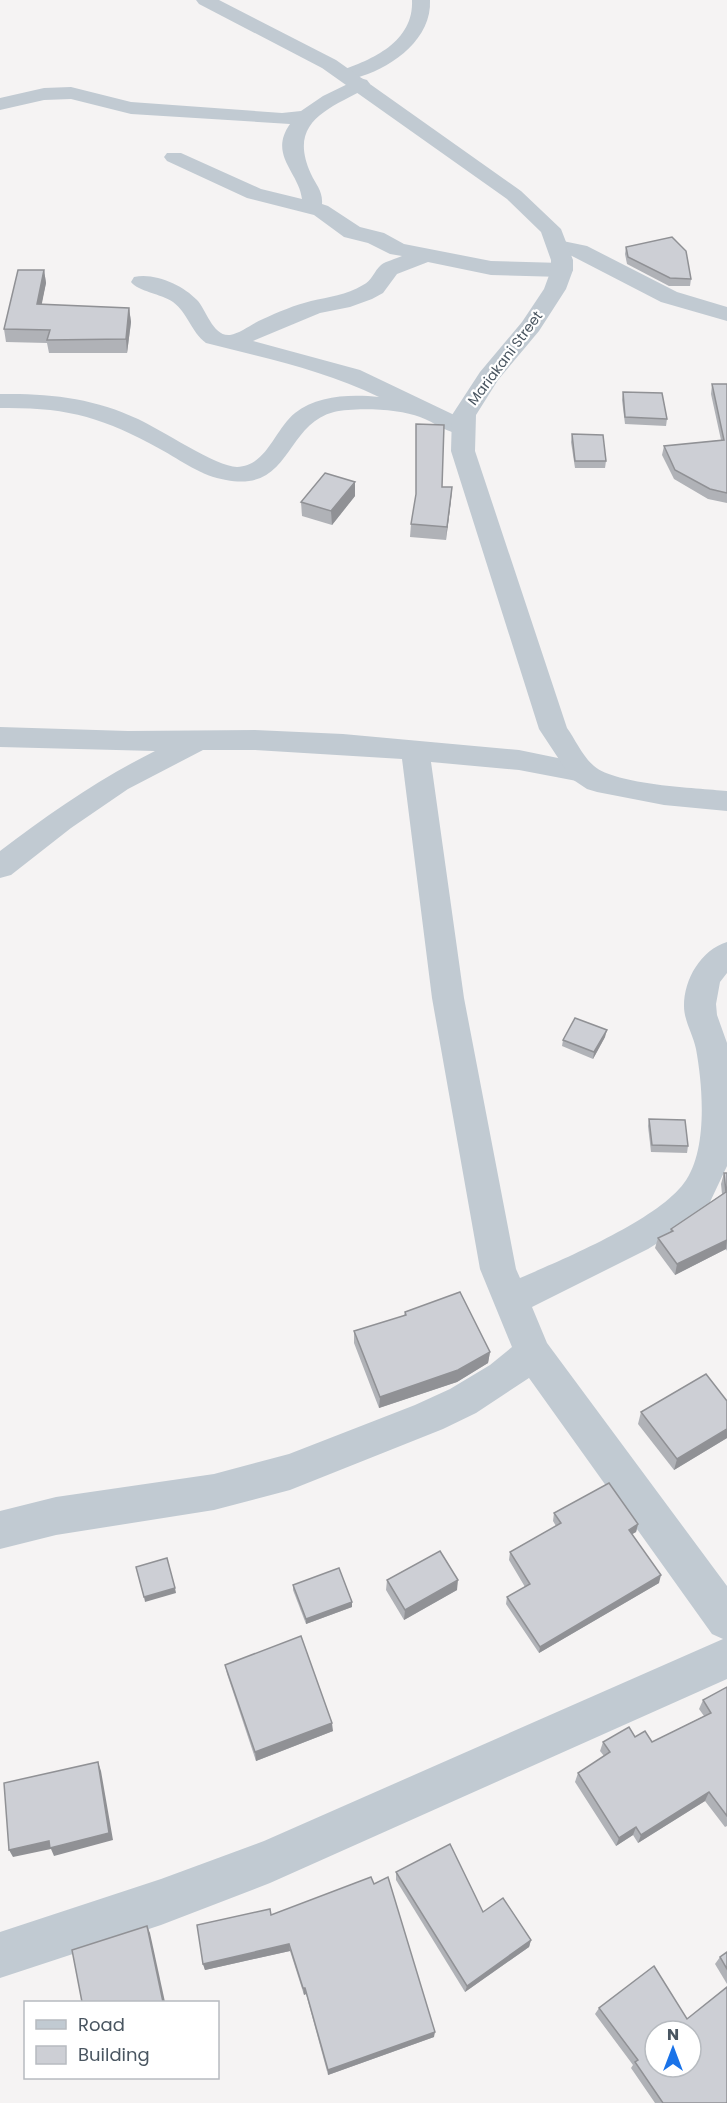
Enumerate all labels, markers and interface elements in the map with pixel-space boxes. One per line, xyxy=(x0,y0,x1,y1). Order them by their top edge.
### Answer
street label: Mariakani Street xyxy=(463,307,547,409)
legend xyxy=(24,2001,219,2079)
text: Road xyxy=(78,2012,125,2037)
north arrow xyxy=(643,2019,703,2079)
text: N xyxy=(667,2023,679,2046)
text: Building xyxy=(78,2042,150,2067)

